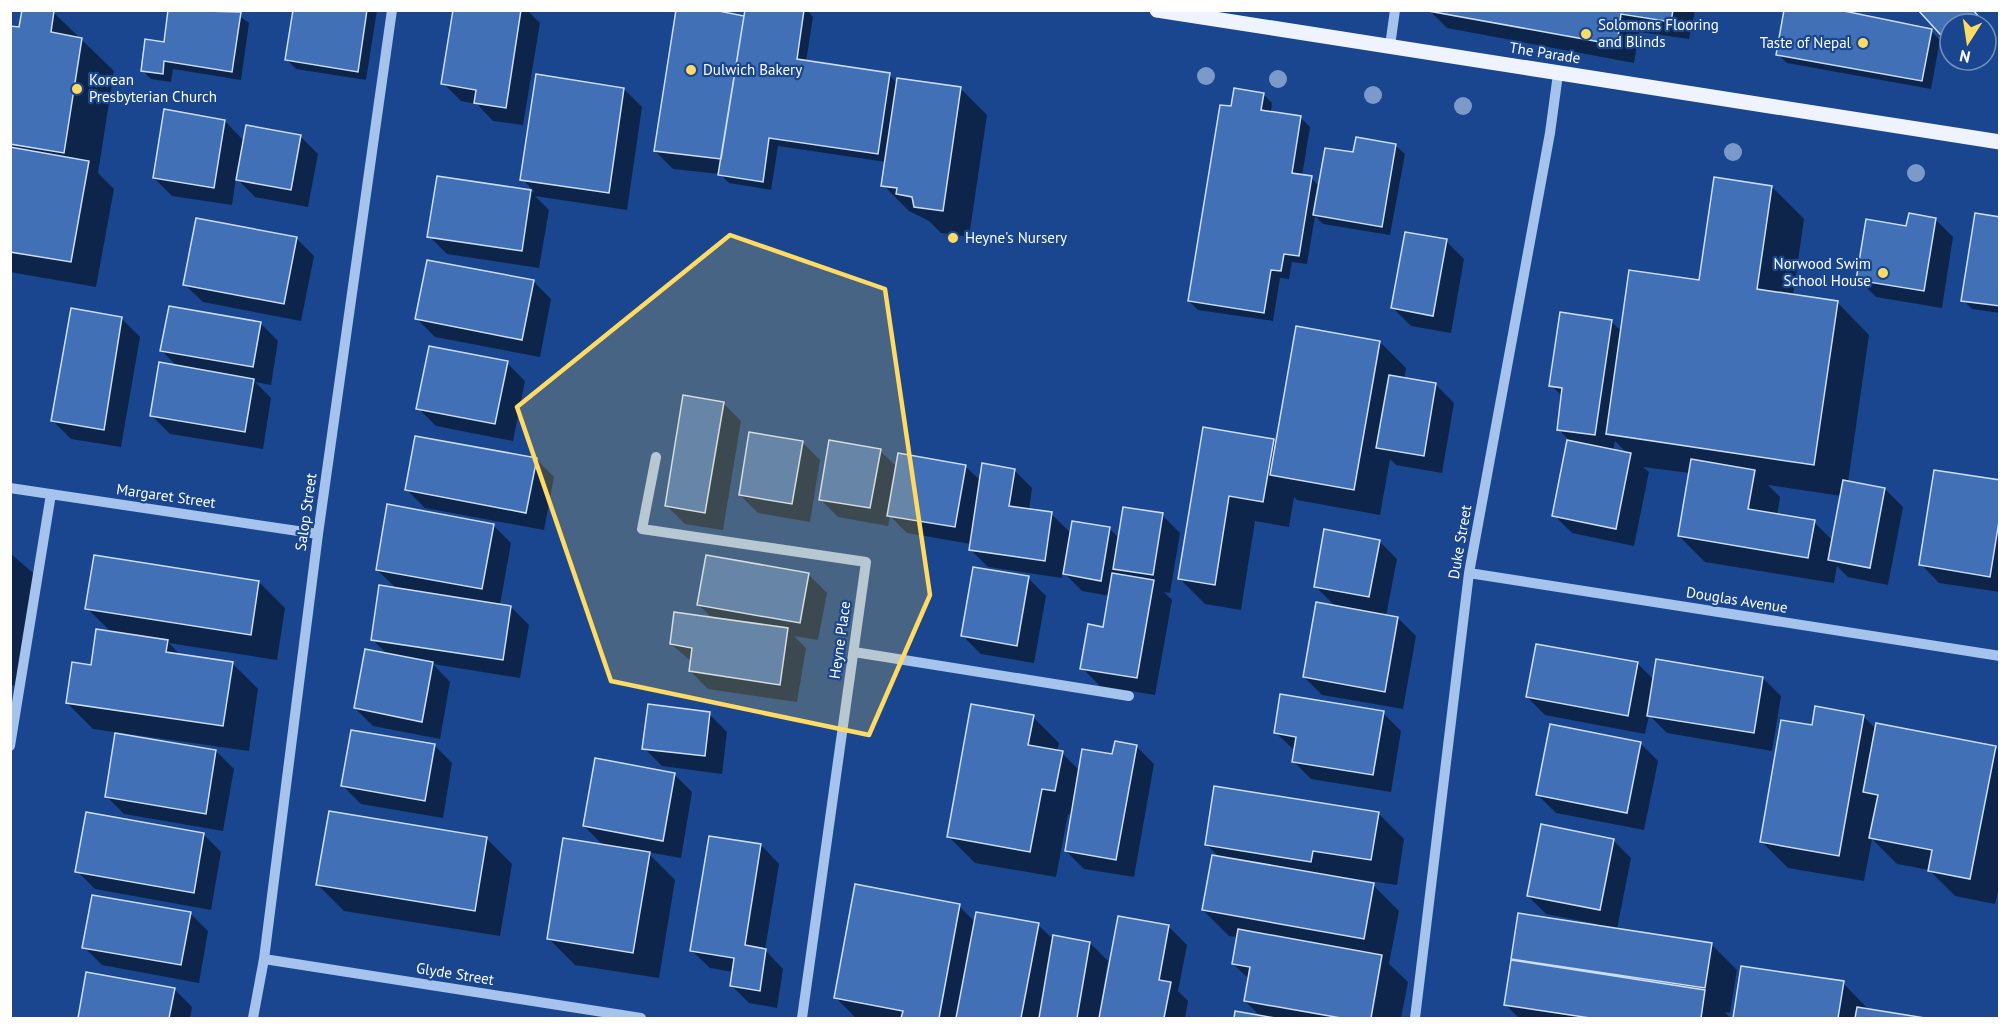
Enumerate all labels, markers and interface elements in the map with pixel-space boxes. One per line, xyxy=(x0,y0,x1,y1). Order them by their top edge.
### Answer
north arrow xyxy=(1938,12,1998,72)
place label: Solomons Flooring and Blinds xyxy=(1598,15,1719,51)
marker: Solomons Flooring and Blinds xyxy=(1579,27,1593,41)
place label: Taste of Nepal xyxy=(1760,33,1852,52)
marker: Taste of Nepal xyxy=(1856,36,1870,50)
street label: The Parade xyxy=(1508,38,1582,67)
text: N xyxy=(1958,46,1972,68)
place label: Dulwich Bakery xyxy=(703,60,802,79)
marker: Dulwich Bakery xyxy=(684,63,698,77)
place label: Korean Presbyterian Church xyxy=(89,70,217,106)
marker: Korean Presbyterian Church xyxy=(70,82,84,96)
place label: Heyne's Nursery xyxy=(965,228,1067,247)
marker: Heyne's Nursery xyxy=(946,231,960,245)
place label: Norwood Swim School House xyxy=(1774,254,1871,290)
marker: Norwood Swim School House xyxy=(1876,266,1890,280)
street label: Salop Street xyxy=(291,472,320,552)
street label: Margaret Street xyxy=(115,479,217,512)
street label: Duke Street xyxy=(1444,503,1475,580)
street label: Douglas Avenue xyxy=(1685,582,1789,617)
street label: Heyne Place xyxy=(825,600,854,680)
street label: Glyde Street xyxy=(415,958,495,989)

